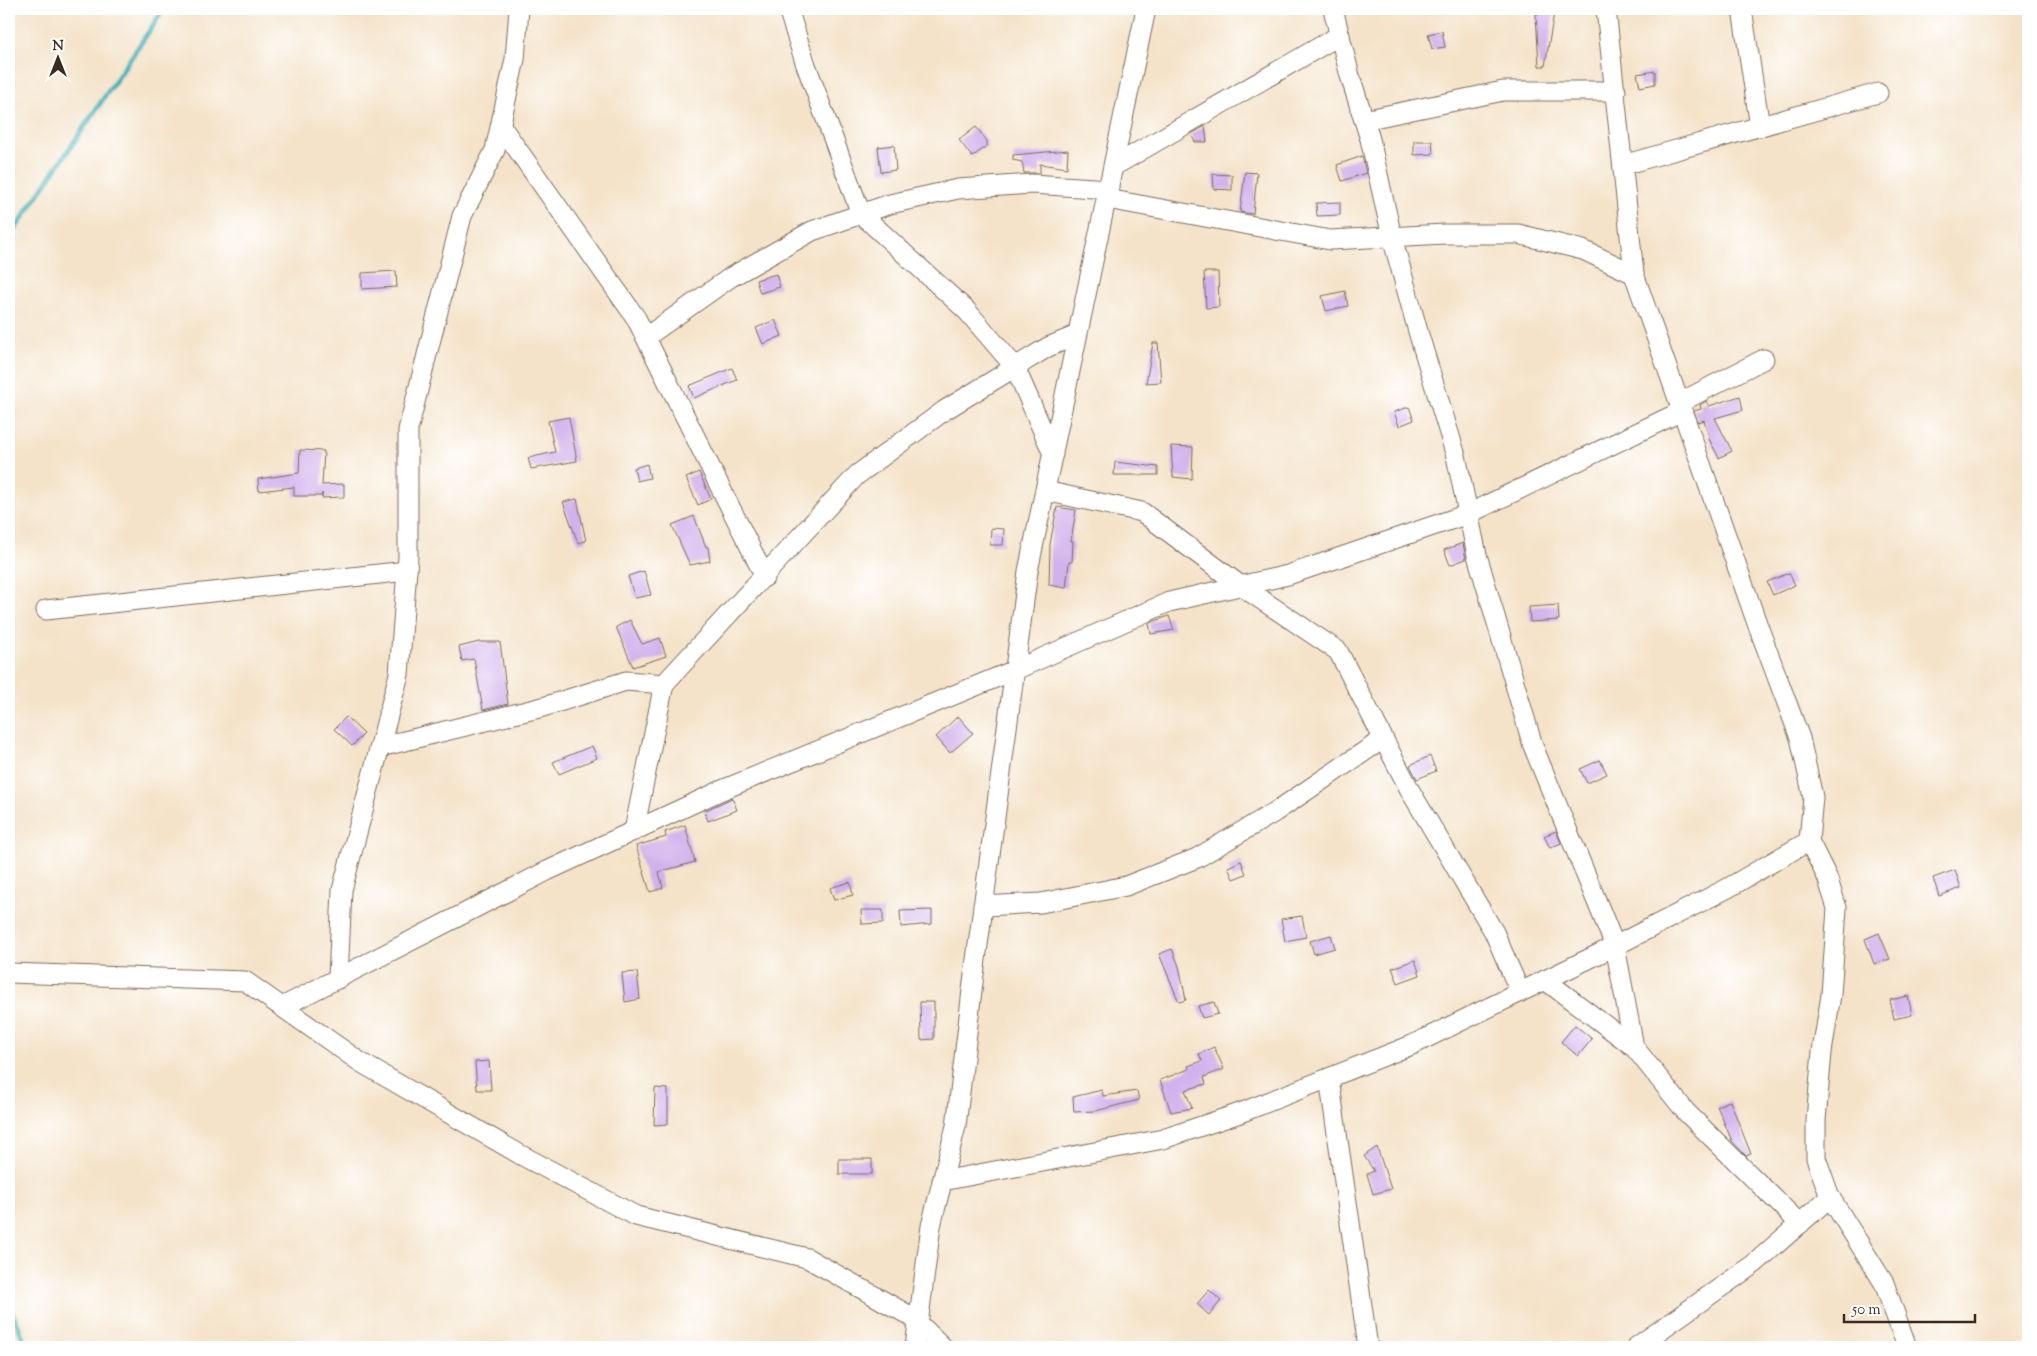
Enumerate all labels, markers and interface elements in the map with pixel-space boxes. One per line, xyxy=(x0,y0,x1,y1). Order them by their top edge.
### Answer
north arrow xyxy=(32,32,82,82)
text: N xyxy=(52,37,64,57)
scale bar xyxy=(1844,1291,1976,1323)
text: 50 m xyxy=(1851,1300,1881,1321)

